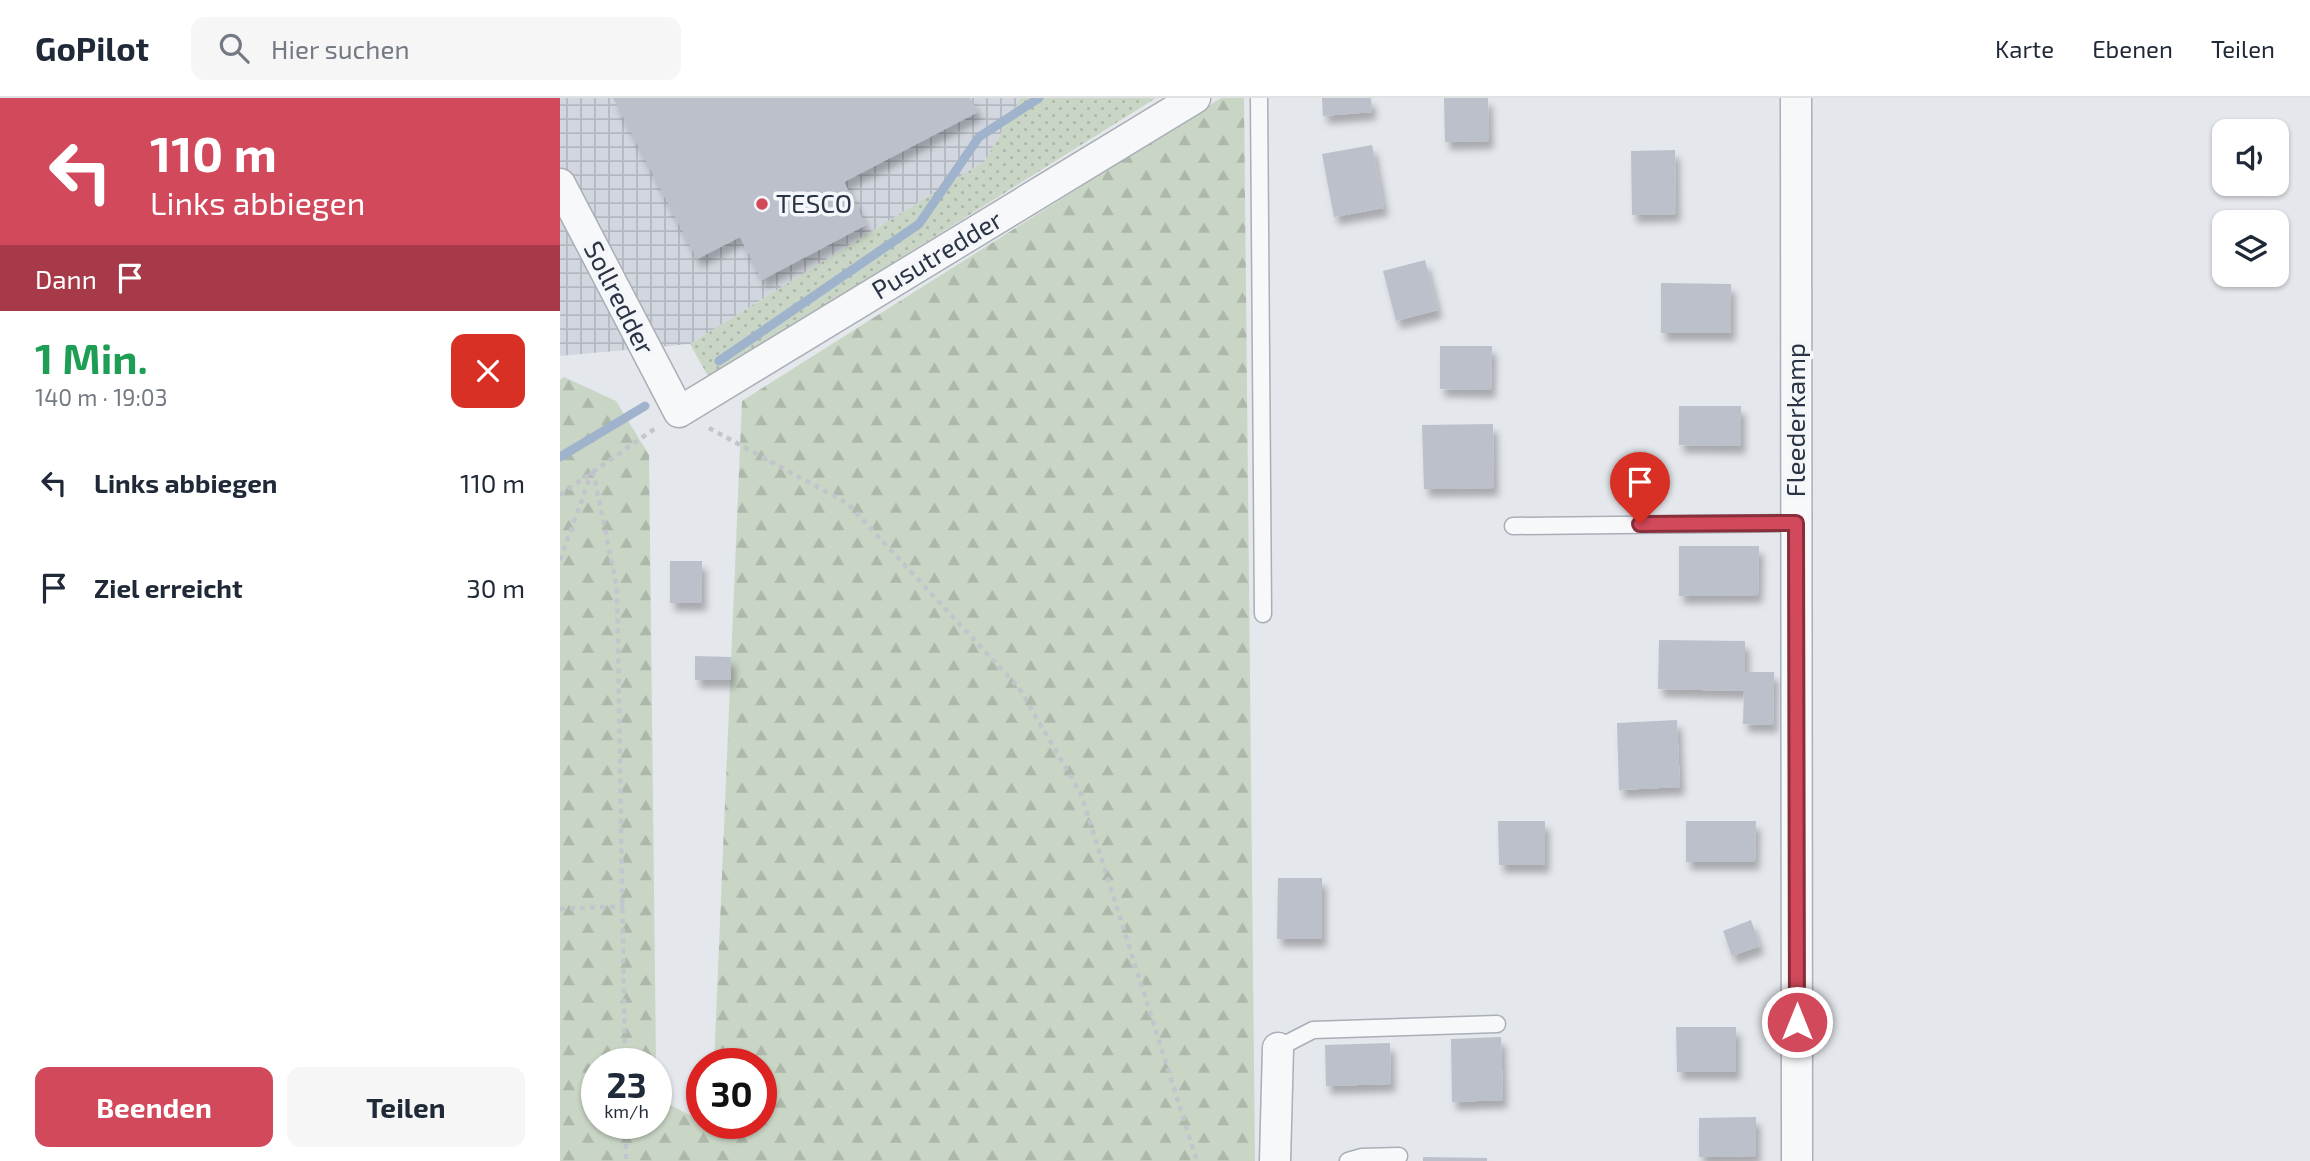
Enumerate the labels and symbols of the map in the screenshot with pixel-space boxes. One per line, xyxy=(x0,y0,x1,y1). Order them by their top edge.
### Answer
place label: TESCO xyxy=(776,187,852,218)
marker: TESCO xyxy=(754,196,770,212)
street label: Pusutredder xyxy=(866,203,1007,305)
street label: Sollredder xyxy=(579,235,662,359)
street label: Fleederkamp xyxy=(1779,343,1810,497)
pin xyxy=(1610,452,1670,524)
position arrow xyxy=(1760,985,1834,1059)
speed limit sign: 30 xyxy=(686,1048,777,1139)

